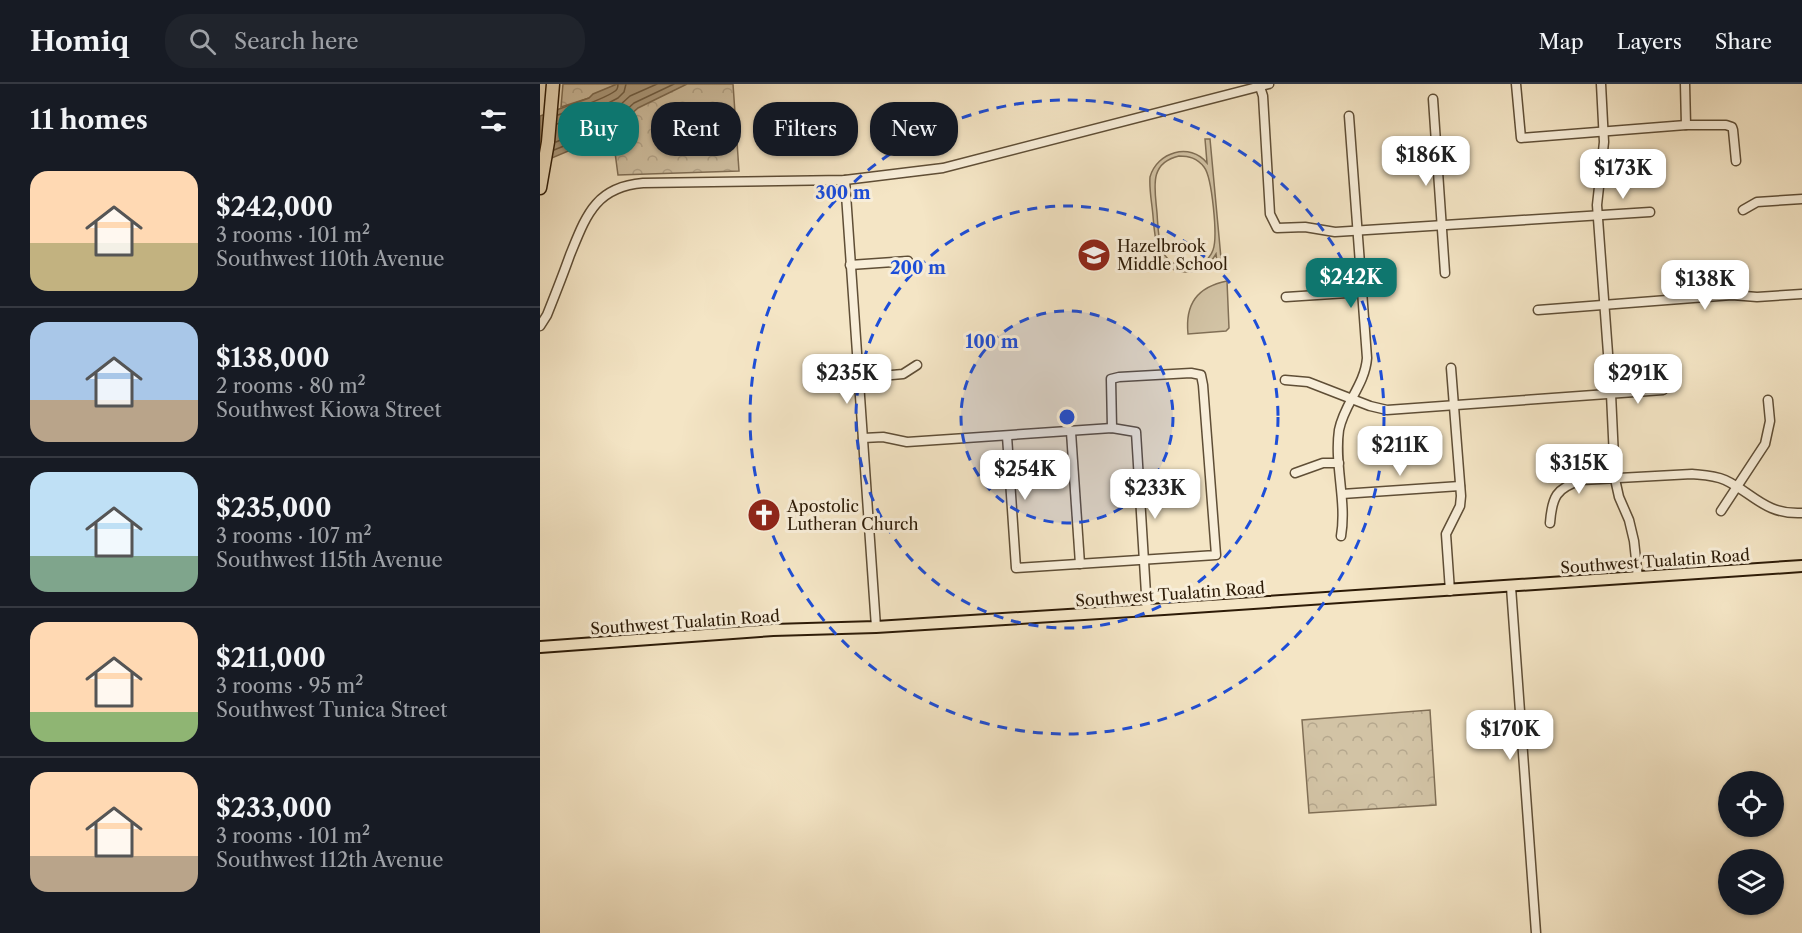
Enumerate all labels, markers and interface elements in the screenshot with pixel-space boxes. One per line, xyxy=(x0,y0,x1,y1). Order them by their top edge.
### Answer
search box xyxy=(165,14,585,68)
text: Homiq xyxy=(30,24,129,58)
icon: search xyxy=(186,25,219,58)
text: Search here xyxy=(234,28,359,55)
text: Map xyxy=(1539,29,1584,54)
text: Layers xyxy=(1617,29,1682,54)
text: Share xyxy=(1715,29,1772,54)
chip: Buy xyxy=(558,102,639,156)
chip: Rent xyxy=(651,102,741,156)
chip: Filters xyxy=(753,102,858,156)
chip: New xyxy=(870,102,958,156)
text: 11 homes xyxy=(30,104,148,136)
icon: filters xyxy=(477,104,510,137)
pin: $186K xyxy=(1384,136,1468,187)
text: $186K xyxy=(1396,143,1456,167)
pin: $173K xyxy=(1581,149,1665,200)
text: $173K xyxy=(1594,156,1652,180)
text: 300 m xyxy=(815,182,871,204)
text: $242,000 xyxy=(216,191,333,223)
icon: home xyxy=(78,195,150,267)
text: 3 rooms · 101 m² xyxy=(216,223,370,247)
place label: Hazelbrook Middle School xyxy=(1117,236,1228,274)
school or university icon: Hazelbrook Middle School xyxy=(1076,237,1112,273)
text: Southwest 110th Avenue xyxy=(216,247,445,271)
text: 200 m xyxy=(890,257,946,279)
pin: $242K xyxy=(1309,258,1393,309)
pin: $138K xyxy=(1663,260,1747,311)
text: $242K xyxy=(1320,265,1382,289)
text: $138K xyxy=(1675,267,1735,291)
text: 100 m xyxy=(965,331,1019,353)
text: $138,000 xyxy=(216,342,329,374)
icon: home xyxy=(78,346,150,418)
pin: $235K xyxy=(805,354,889,405)
pin: $291K xyxy=(1596,354,1680,405)
text: $235K xyxy=(816,361,878,385)
text: $291K xyxy=(1608,361,1668,385)
text: 2 rooms · 80 m² xyxy=(216,374,366,398)
text: Southwest Kiowa Street xyxy=(216,398,442,422)
centre of rings xyxy=(1057,407,1077,427)
pin: $211K xyxy=(1358,426,1442,477)
text: $211K xyxy=(1372,433,1428,457)
pin: $315K xyxy=(1537,444,1621,495)
pin: $254K xyxy=(983,450,1067,501)
text: $315K xyxy=(1550,451,1608,475)
text: $254K xyxy=(994,457,1056,481)
pin: $233K xyxy=(1113,469,1197,520)
text: $233K xyxy=(1124,476,1186,500)
text: $235,000 xyxy=(216,492,331,524)
icon: home xyxy=(78,496,150,568)
place label: Apostolic Lutheran Church xyxy=(786,496,919,534)
church icon: Apostolic Lutheran Church xyxy=(746,497,782,533)
text: 3 rooms · 107 m² xyxy=(216,524,372,548)
street label: Southwest Tualatin Road xyxy=(1560,544,1751,578)
text: Southwest 115th Avenue xyxy=(216,548,443,572)
street label: Southwest Tualatin Road xyxy=(1075,577,1266,611)
street label: Southwest Tualatin Road xyxy=(590,605,781,639)
text: $211,000 xyxy=(216,642,326,674)
icon: home xyxy=(78,646,150,718)
text: 3 rooms · 95 m² xyxy=(216,674,363,698)
text: Southwest Tunica Street xyxy=(216,698,447,722)
pin: $170K xyxy=(1468,710,1552,761)
text: $170K xyxy=(1480,717,1540,741)
map controls xyxy=(1718,771,1784,915)
button: locate xyxy=(1718,771,1784,837)
text: $233,000 xyxy=(216,792,332,824)
icon: home xyxy=(78,796,150,868)
text: 3 rooms · 101 m² xyxy=(216,824,370,848)
text: Southwest 112th Avenue xyxy=(216,848,443,872)
button: layers xyxy=(1718,849,1784,915)

